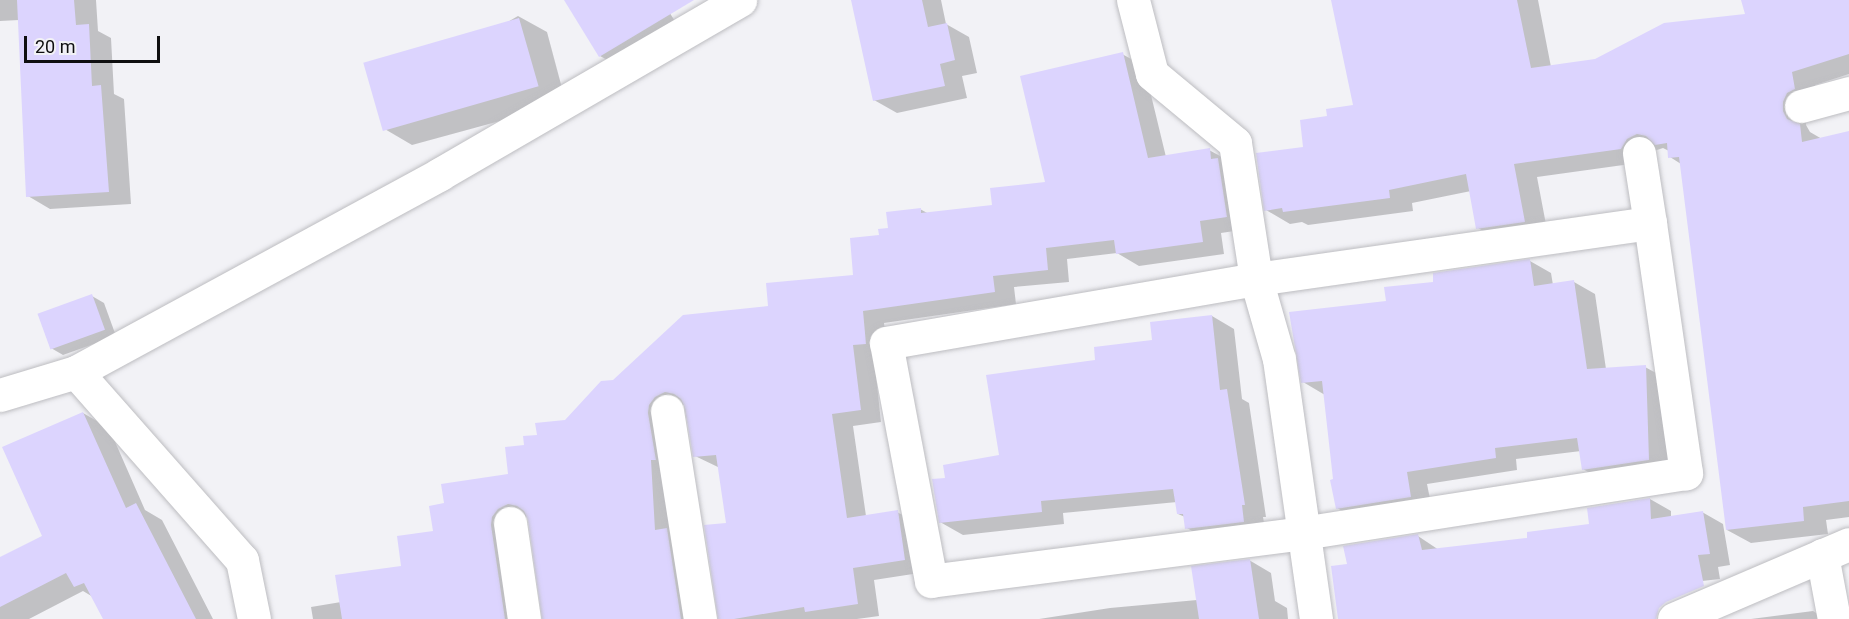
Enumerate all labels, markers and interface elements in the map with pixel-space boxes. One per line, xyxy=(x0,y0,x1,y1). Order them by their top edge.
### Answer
scale bar xyxy=(27,24,164,62)
text: 20 m xyxy=(35,36,75,57)

